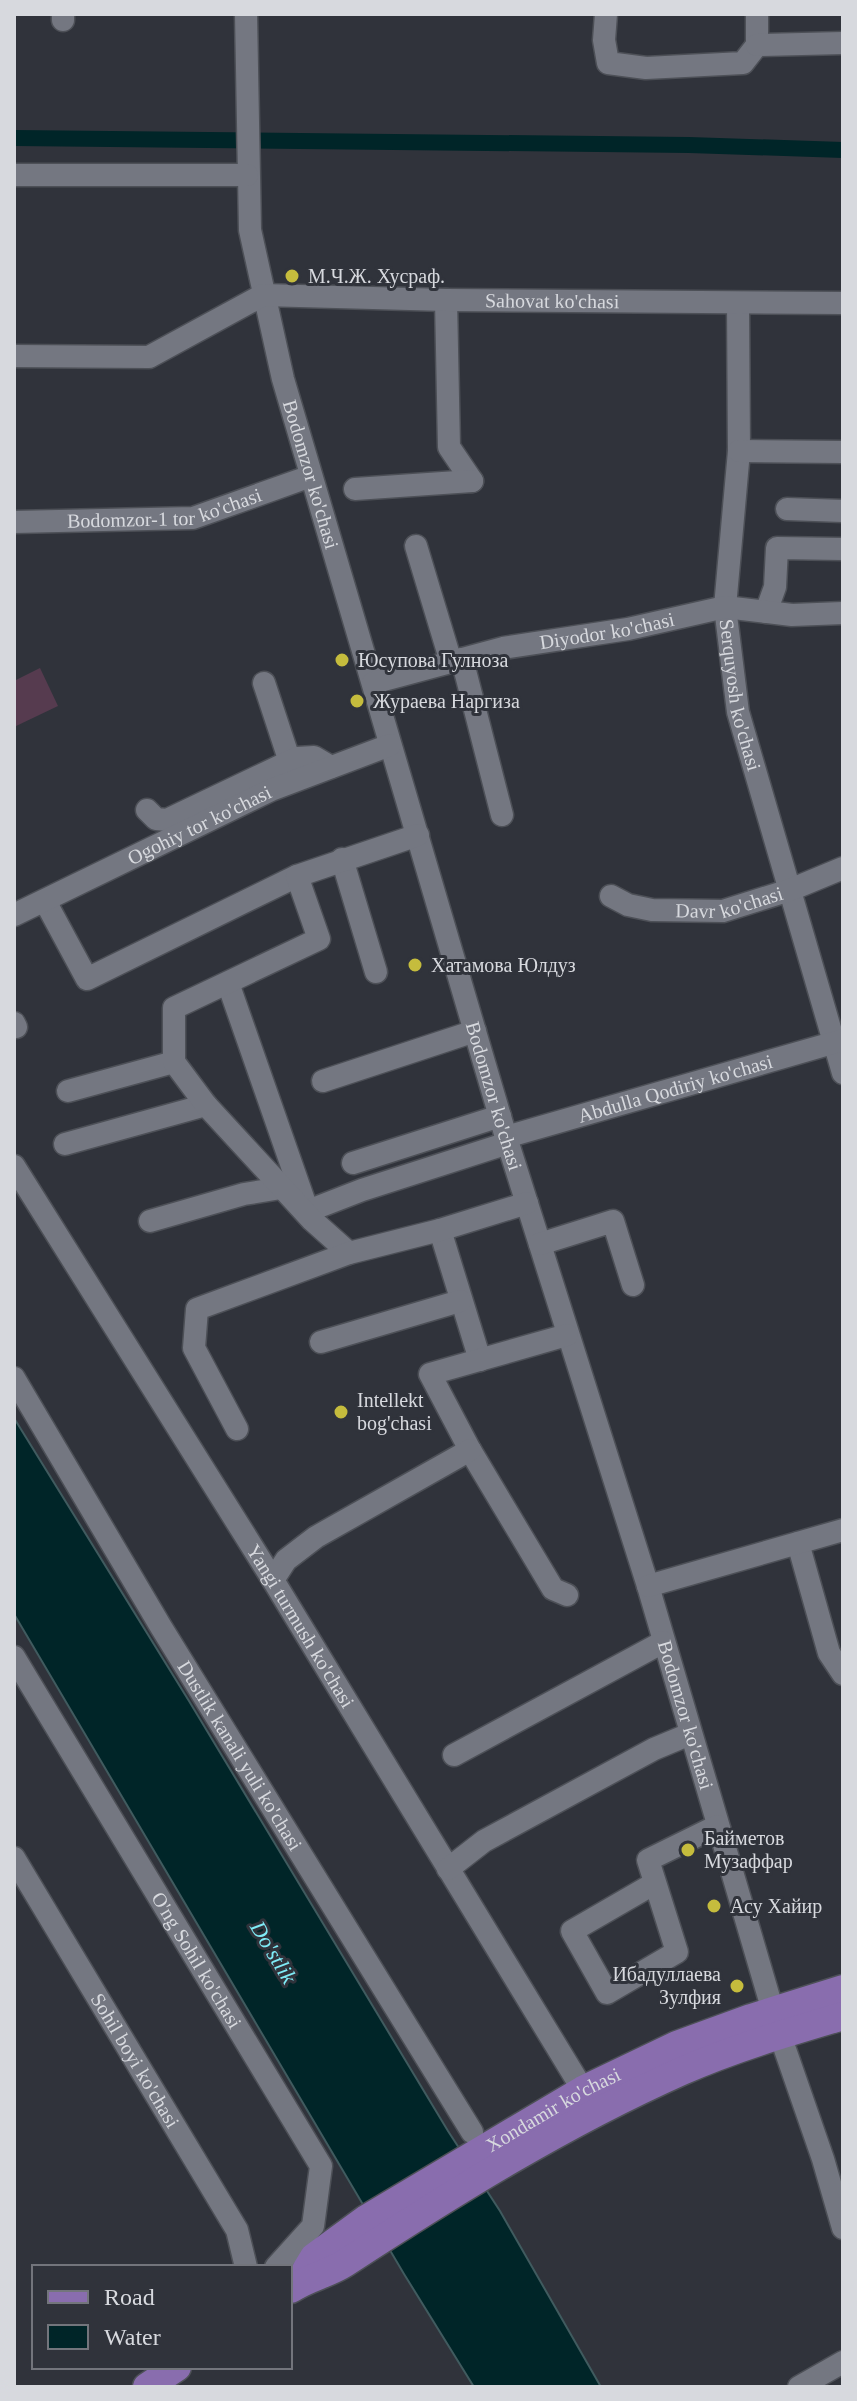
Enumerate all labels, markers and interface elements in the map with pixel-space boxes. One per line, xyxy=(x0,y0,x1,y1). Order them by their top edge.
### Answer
place label: М.Ч.Ж. Хусраф. xyxy=(308,265,445,288)
marker: М.Ч.Ж. Хусраф. xyxy=(283,267,301,285)
street label: Sahovat ko'chasi xyxy=(485,289,620,312)
street label: Bodomzor ko'chasi xyxy=(279,397,343,552)
street label: Bodomzor-1 tor ko'chasi xyxy=(67,483,265,532)
street label: Diyodor ko'chasi xyxy=(538,608,677,653)
street label: Serquyosh ko'chasi xyxy=(716,618,766,774)
place label: Юсупова Гулноза xyxy=(358,649,508,672)
marker: Юсупова Гулноза xyxy=(333,651,351,669)
place label: Жураева Наргиза xyxy=(373,690,520,713)
marker: Жураева Наргиза xyxy=(348,692,366,710)
street label: Ogohiy tor ko'chasi xyxy=(124,780,275,869)
street label: Davr ko'chasi xyxy=(675,882,786,922)
place label: Хатамова Юлдуз xyxy=(431,954,576,977)
marker: Хатамова Юлдуз xyxy=(406,956,424,974)
street label: Bodomzor ko'chasi xyxy=(462,1019,527,1173)
street label: Abdulla Qodiriy ko'chasi xyxy=(575,1050,775,1127)
place label: Intellekt bog'chasi xyxy=(357,1389,432,1435)
marker: Intellekt bog'chasi xyxy=(332,1403,350,1421)
street label: Yangi turmush ko'chasi xyxy=(242,1540,359,1712)
street label: Bodomzor ko'chasi xyxy=(654,1638,718,1792)
street label: Dustlik kanali yuli ko'chasi xyxy=(173,1657,307,1855)
place label: Байметов Музаффар xyxy=(704,1827,793,1873)
marker: Байметов Музаффар xyxy=(679,1841,697,1859)
street label: O'ng Sohil ko'chasi xyxy=(147,1888,247,2033)
place label: Асу Хайир xyxy=(730,1895,822,1918)
marker: Асу Хайир xyxy=(705,1897,723,1915)
water label: Do'stlik xyxy=(245,1916,302,1989)
place label: Ибадуллаева Зулфия xyxy=(612,1963,721,2009)
marker: Ибадуллаева Зулфия xyxy=(728,1977,746,1995)
street label: Sohil boyi ko'chasi xyxy=(87,1989,184,2132)
street label: Xondamir ko'chasi xyxy=(482,2063,624,2156)
legend xyxy=(32,2265,292,2369)
text: Road xyxy=(104,2284,155,2310)
text: Water xyxy=(104,2324,161,2350)

